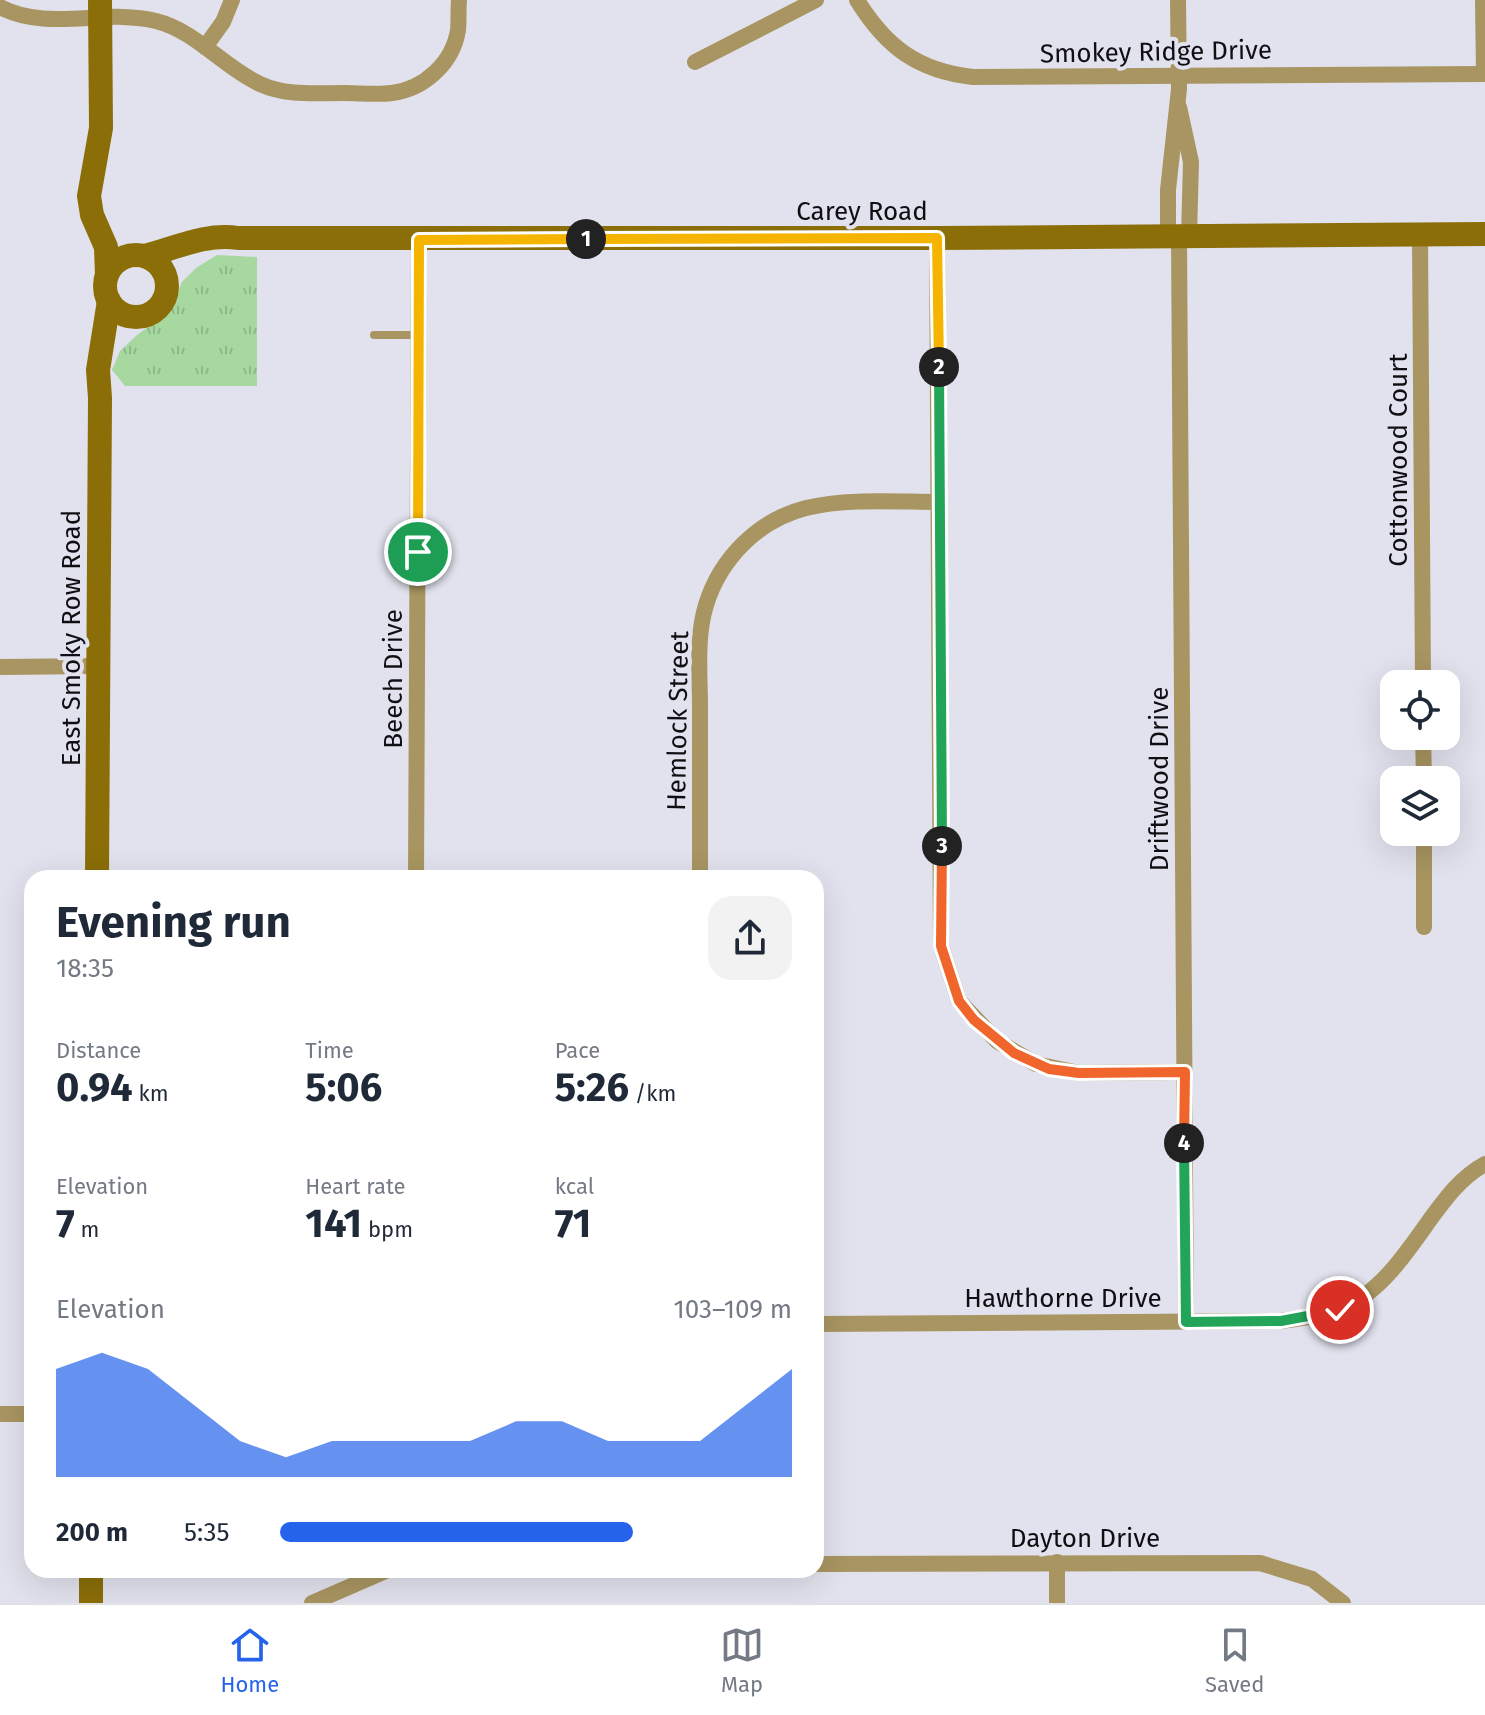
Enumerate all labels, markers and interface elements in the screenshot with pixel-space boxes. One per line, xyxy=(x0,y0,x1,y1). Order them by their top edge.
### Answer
street label: Smokey Ridge Drive xyxy=(1040,34,1272,70)
street label: Carey Road xyxy=(796,196,928,227)
pin: 1 xyxy=(566,219,606,259)
text: 1 xyxy=(581,225,591,252)
pin: 2 xyxy=(919,347,959,387)
text: 2 xyxy=(933,353,945,380)
street label: Cottonwood Court xyxy=(1383,353,1414,567)
street label: East Smoky Row Road xyxy=(56,510,87,766)
pin xyxy=(384,518,452,586)
icon: arrive xyxy=(396,530,440,574)
street label: Beech Drive xyxy=(378,609,409,749)
street label: Hemlock Street xyxy=(661,630,695,811)
map controls xyxy=(1380,670,1460,846)
button: locate xyxy=(1380,670,1460,750)
street label: Driftwood Drive xyxy=(1144,687,1175,871)
button: layers xyxy=(1380,766,1460,846)
pin: 3 xyxy=(922,826,962,866)
text: 3 xyxy=(936,832,948,859)
text: Evening run xyxy=(56,896,291,949)
button: share xyxy=(708,896,792,980)
text: 18:35 xyxy=(56,953,114,984)
text: Distance xyxy=(56,1037,141,1064)
text: Time xyxy=(305,1037,354,1064)
text: Pace xyxy=(555,1037,600,1064)
text: 0.94 xyxy=(56,1064,133,1112)
text: 5:06 xyxy=(305,1064,382,1112)
text: 5:26 xyxy=(555,1064,629,1112)
text: km xyxy=(133,1080,169,1107)
text: /km xyxy=(629,1080,676,1107)
pin: 4 xyxy=(1164,1123,1204,1163)
text: 4 xyxy=(1178,1129,1190,1156)
text: Elevation xyxy=(56,1173,148,1200)
text: Heart rate xyxy=(305,1173,406,1200)
text: kcal xyxy=(555,1173,594,1200)
text: 7 xyxy=(56,1200,75,1248)
text: 141 xyxy=(305,1200,362,1248)
text: 71 xyxy=(555,1200,591,1248)
text: m xyxy=(75,1216,99,1243)
text: bpm xyxy=(362,1216,413,1243)
pin xyxy=(1306,1276,1374,1344)
street label: Hawthorne Drive xyxy=(964,1283,1162,1314)
icon: check xyxy=(1318,1288,1362,1332)
text: Elevation xyxy=(56,1294,165,1325)
text: 103–109 m xyxy=(673,1294,792,1325)
text: 200 m xyxy=(56,1517,128,1548)
text: 5:35 xyxy=(184,1517,230,1548)
street label: Dayton Drive xyxy=(1010,1523,1160,1554)
tab: Home xyxy=(220,1623,279,1698)
tab: Map xyxy=(720,1623,764,1698)
tab: Saved xyxy=(1205,1623,1265,1698)

